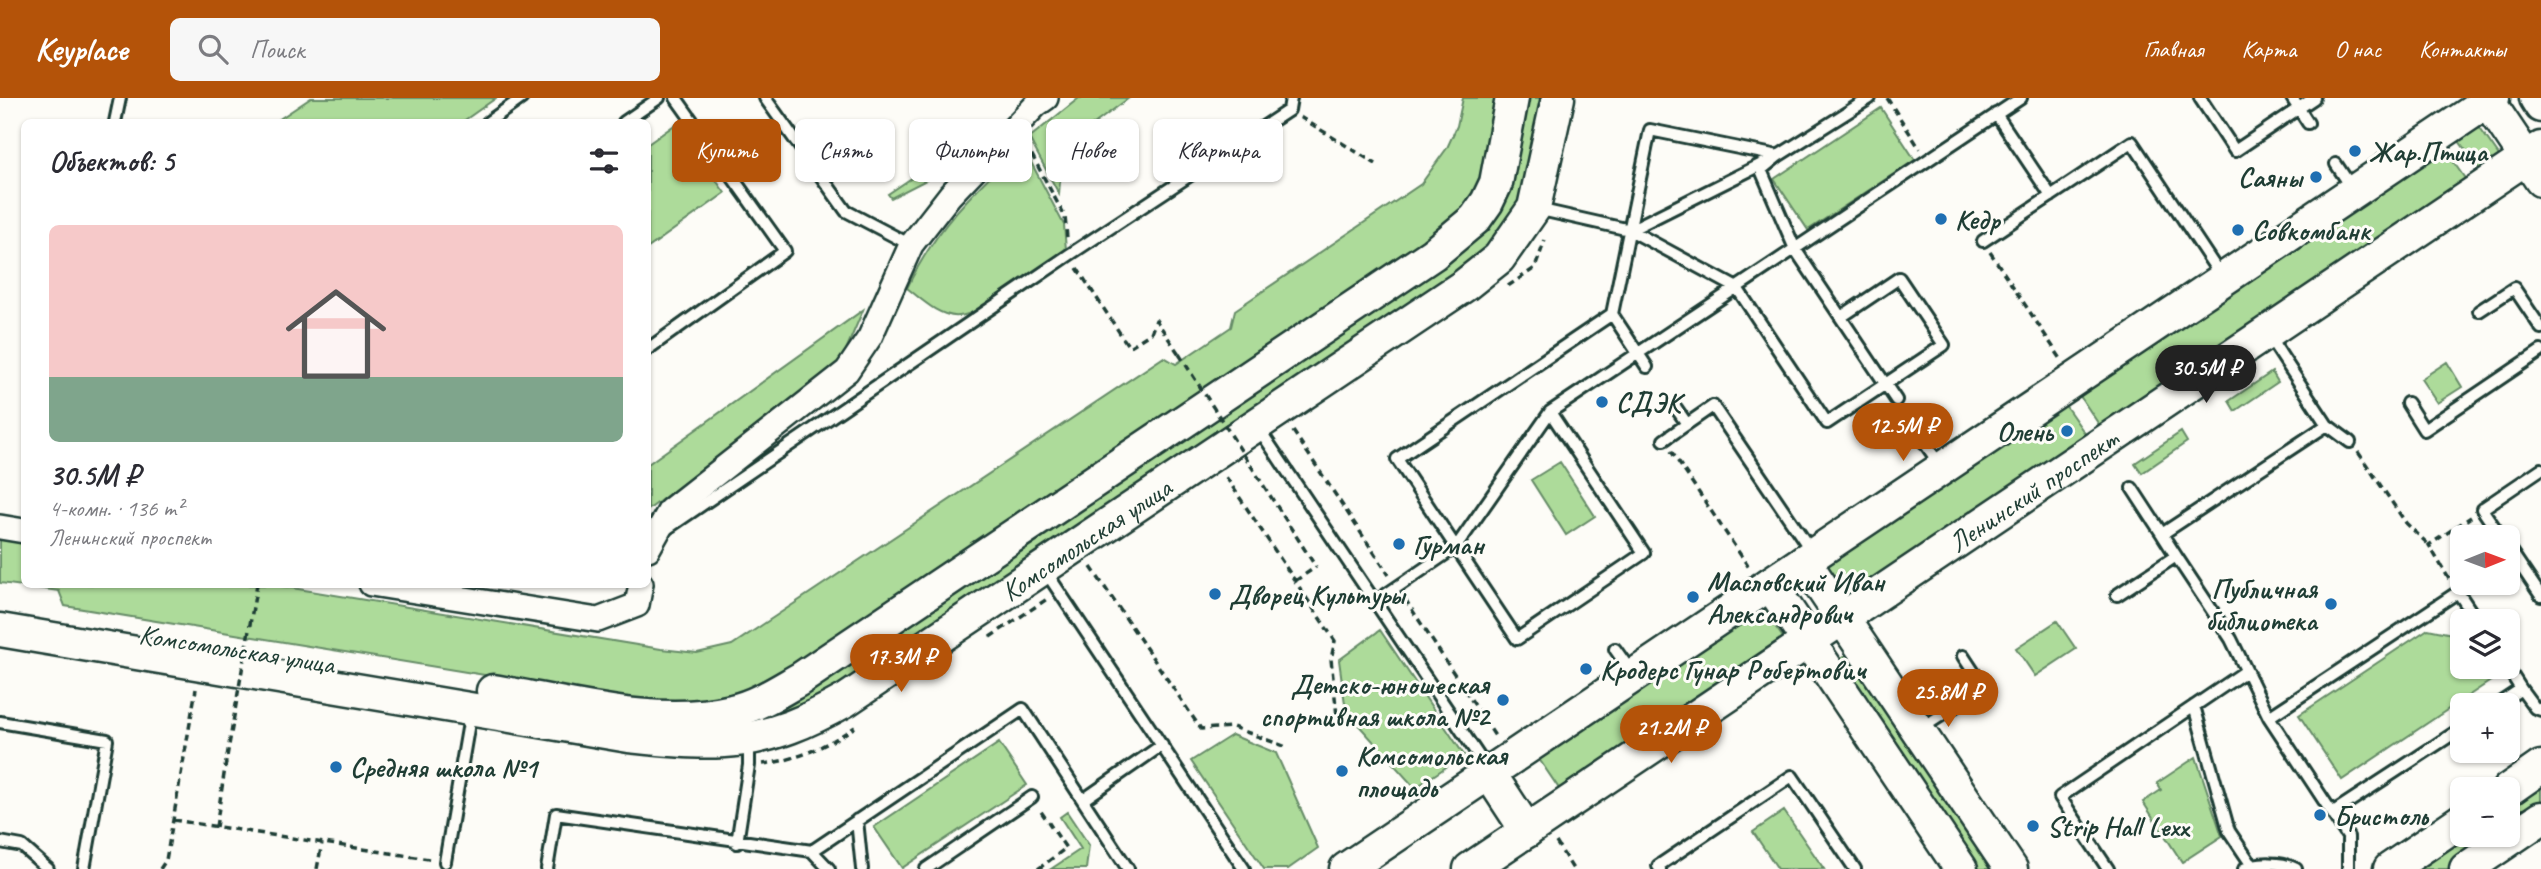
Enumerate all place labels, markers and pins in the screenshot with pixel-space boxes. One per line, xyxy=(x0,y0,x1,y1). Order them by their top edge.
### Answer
place label: Жар.Птица xyxy=(2369,134,2489,169)
marker: Жар.Птица xyxy=(2347,143,2363,159)
place label: Саяны xyxy=(2238,160,2305,195)
marker: Саяны xyxy=(2308,169,2324,185)
place label: Кедр xyxy=(1955,202,2001,237)
marker: Кедр xyxy=(1933,211,1949,227)
place label: Совкомбанк xyxy=(2252,213,2373,248)
marker: Совкомбанк xyxy=(2230,222,2246,238)
pin: 30.5M ₽ xyxy=(2141,345,2271,405)
place label: СДЭК xyxy=(1616,385,1686,420)
marker: СДЭК xyxy=(1594,394,1610,410)
pin: 12.5M ₽ xyxy=(1838,404,1968,463)
place label: Олень xyxy=(1997,414,2055,449)
marker: Олень xyxy=(2059,423,2075,439)
place label: Гурман xyxy=(1413,527,1486,562)
marker: Гурман xyxy=(1391,536,1407,552)
place label: Масловский Иван Александрович xyxy=(1707,564,1886,631)
place label: Публичная библиотека xyxy=(2206,571,2319,638)
place label: Дворец Культуры xyxy=(1229,577,1407,612)
marker: Дворец Культуры xyxy=(1207,586,1223,602)
marker: Масловский Иван Александрович xyxy=(1685,589,1701,605)
marker: Публичная библиотека xyxy=(2323,596,2339,612)
pin: 17.3M ₽ xyxy=(836,634,966,694)
place label: Кродерс Гунар Робертович xyxy=(1600,652,1867,687)
marker: Кродерс Гунар Робертович xyxy=(1578,661,1594,677)
place label: Детско-юношеская спортивная школа №2 xyxy=(1260,667,1491,734)
pin: 25.8M ₽ xyxy=(1883,670,2013,729)
marker: Детско-юношеская спортивная школа №2 xyxy=(1495,692,1511,708)
pin: 21.2M ₽ xyxy=(1606,706,1736,765)
place label: Комсомольская площадь xyxy=(1356,738,1509,805)
place label: Средняя школа №1 xyxy=(350,750,540,785)
marker: Средняя школа №1 xyxy=(328,759,344,775)
marker: Комсомольская площадь xyxy=(1334,763,1350,779)
place label: Бристоль xyxy=(2334,798,2430,833)
marker: Бристоль xyxy=(2312,807,2328,823)
place label: Strip Hall Lexx xyxy=(2047,809,2191,844)
marker: Strip Hall Lexx xyxy=(2025,818,2041,834)

